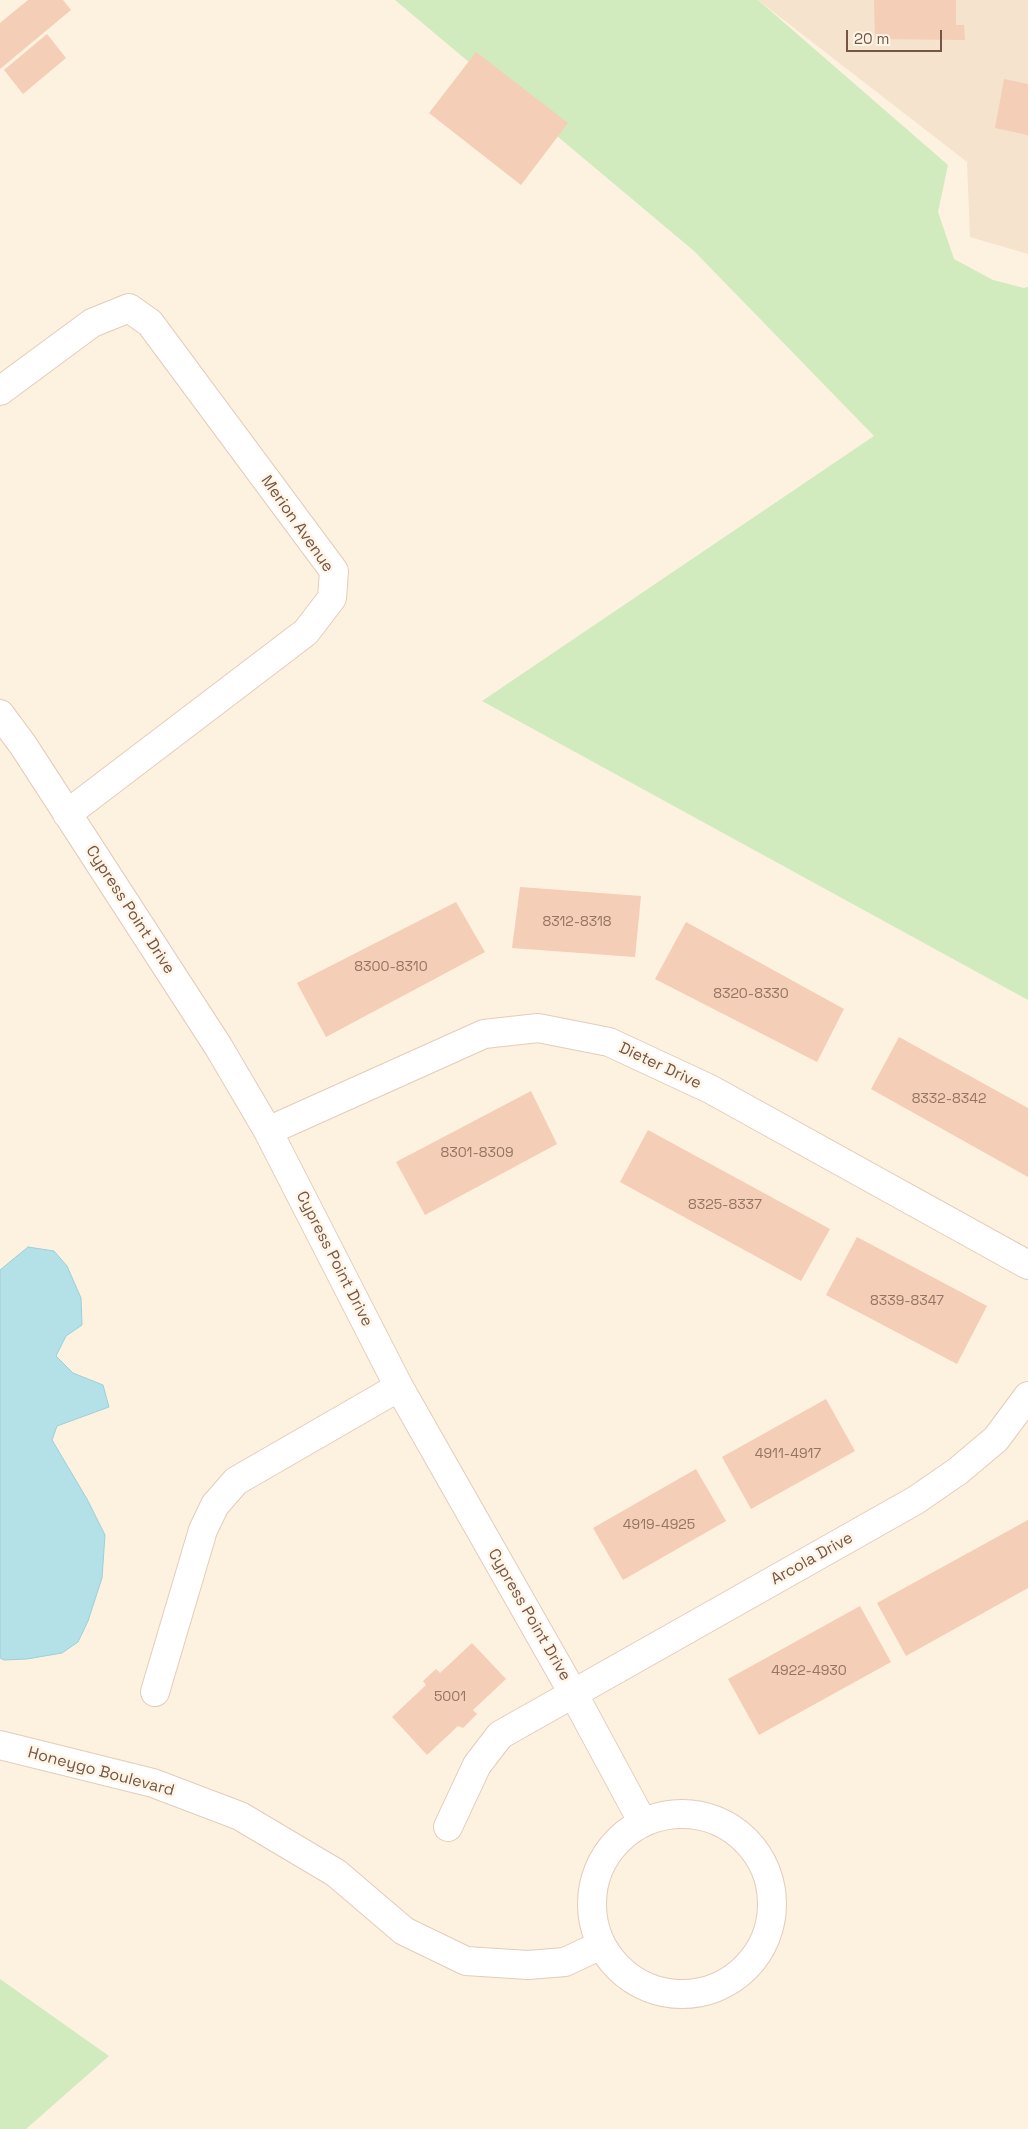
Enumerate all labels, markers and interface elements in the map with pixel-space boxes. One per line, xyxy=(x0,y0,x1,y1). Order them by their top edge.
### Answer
scale bar xyxy=(848,20,944,52)
text: 20 m xyxy=(854,29,889,48)
street label: Merion Avenue xyxy=(257,472,337,576)
street label: Cypress Point Drive xyxy=(81,842,179,978)
house number: 8312-8318 xyxy=(542,914,612,930)
house number: 8300-8310 xyxy=(354,959,428,975)
house number: 8320-8330 xyxy=(713,986,789,1002)
street label: Dieter Drive xyxy=(616,1039,704,1093)
house number: 8332-8342 xyxy=(912,1091,986,1107)
house number: 8301-8309 xyxy=(440,1145,514,1161)
street label: Cypress Point Drive xyxy=(292,1188,376,1330)
house number: 8325-8337 xyxy=(688,1197,762,1213)
house number: 8339-8347 xyxy=(870,1293,944,1309)
house number: 4911-4917 xyxy=(755,1446,821,1462)
house number: 4919-4925 xyxy=(623,1517,695,1533)
street label: Arcola Drive xyxy=(768,1529,856,1589)
street label: Cypress Point Drive xyxy=(483,1546,575,1684)
house number: 4922-4930 xyxy=(771,1663,847,1679)
house number: 5001 xyxy=(434,1689,466,1705)
street label: Honeygo Boulevard xyxy=(26,1743,176,1801)

